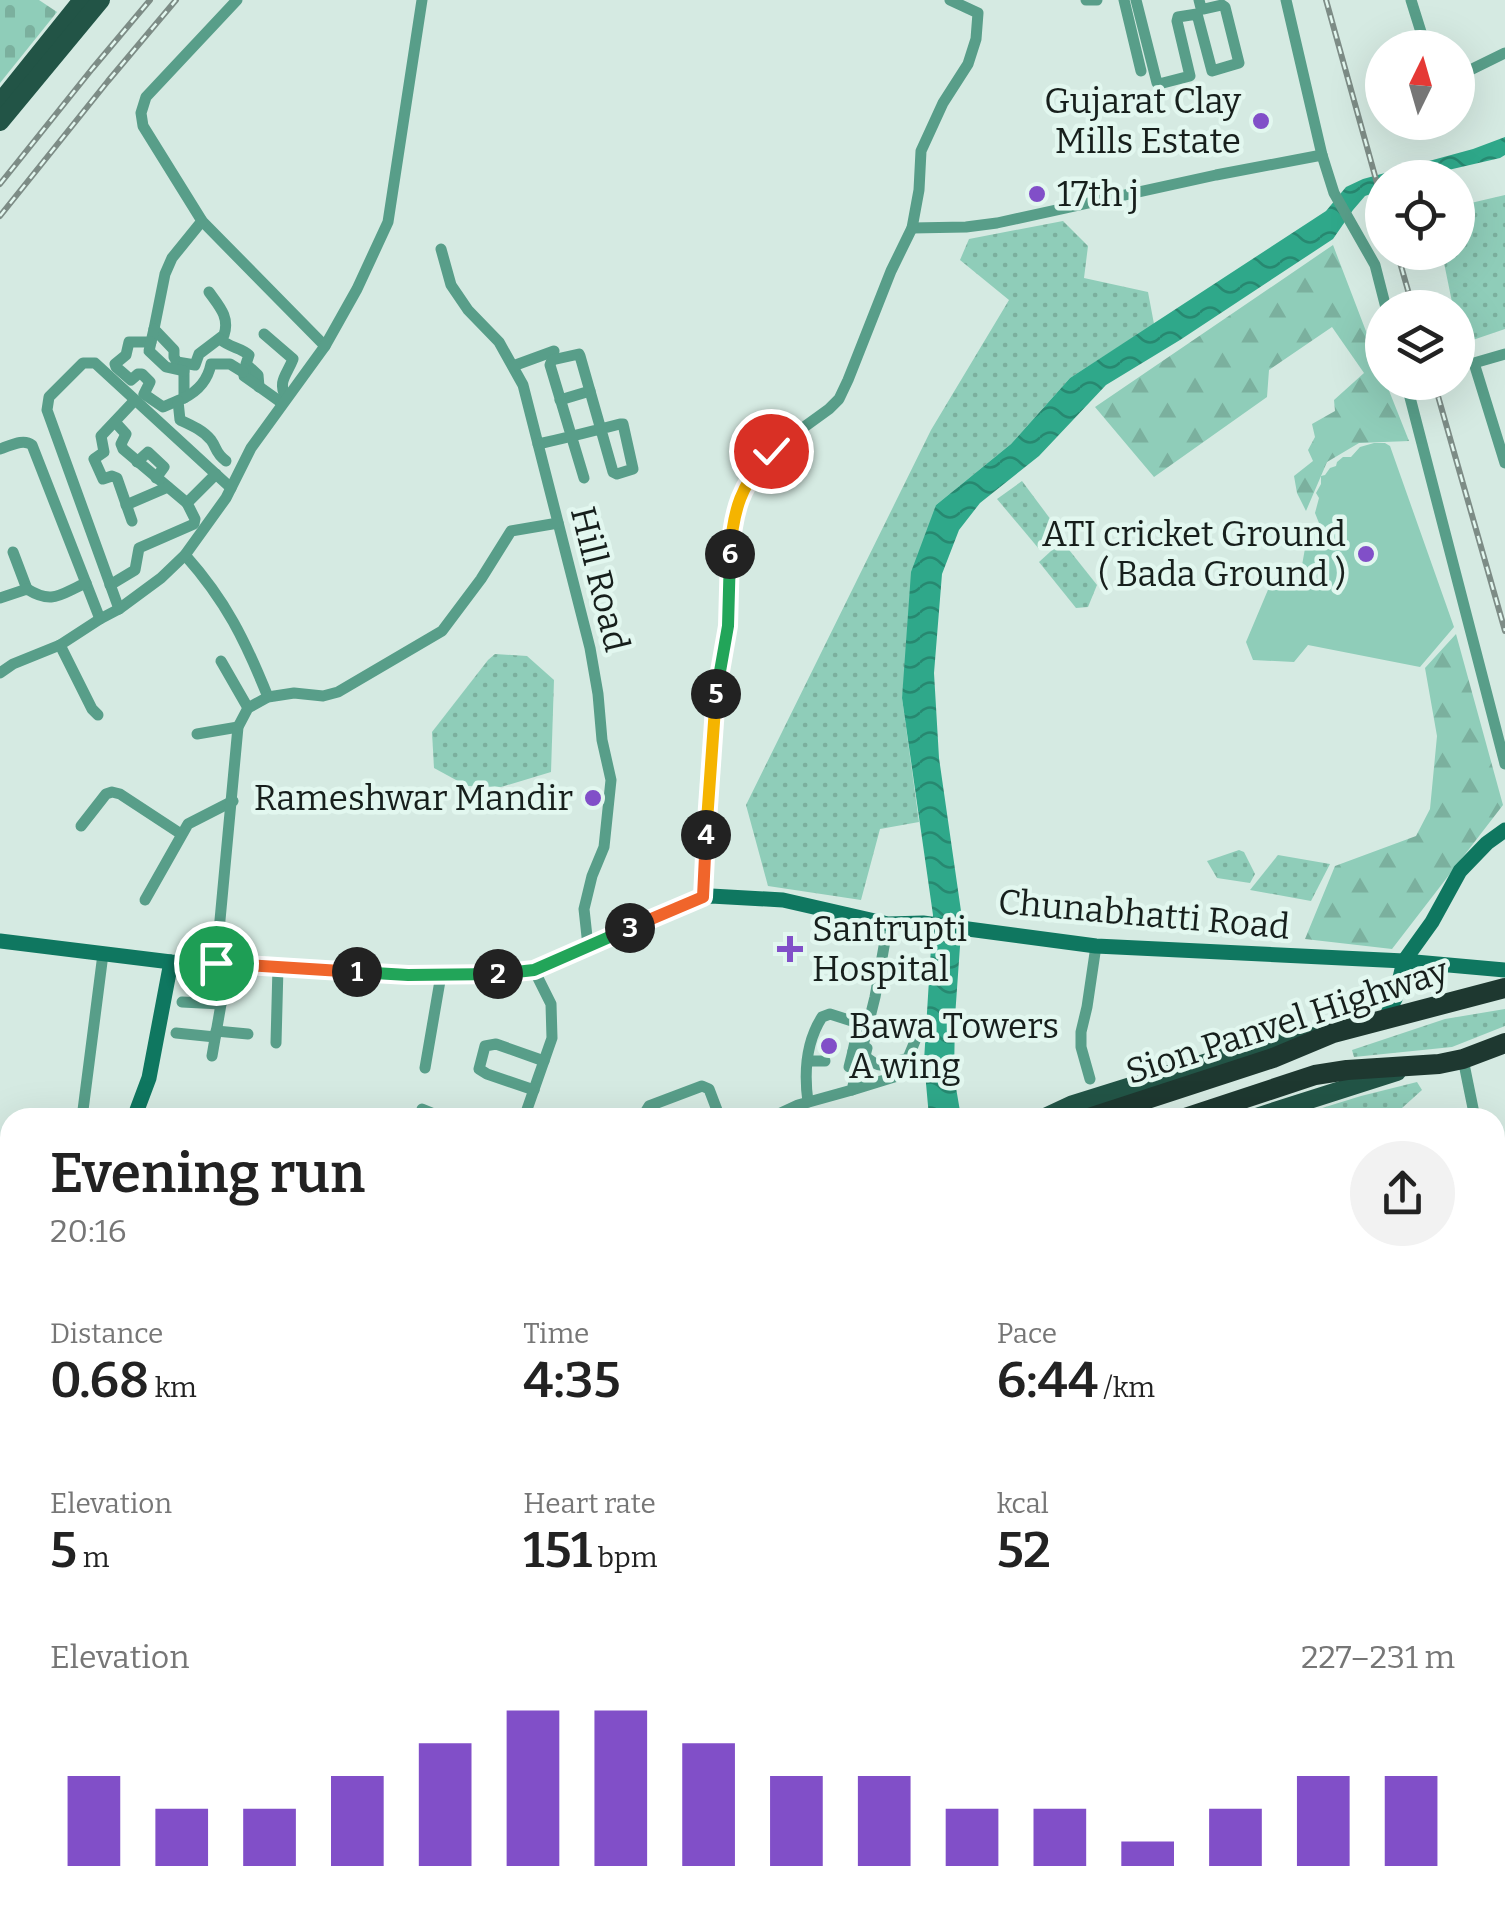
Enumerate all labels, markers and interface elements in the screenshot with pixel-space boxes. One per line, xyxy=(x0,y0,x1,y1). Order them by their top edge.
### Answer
north arrow xyxy=(1365,30,1475,140)
map controls xyxy=(1365,30,1475,400)
place label: Gujarat Clay Mills Estate xyxy=(1044,80,1241,162)
marker: Gujarat Clay Mills Estate xyxy=(1250,110,1272,132)
button: locate xyxy=(1365,160,1475,270)
place label: 17th j xyxy=(1057,173,1139,215)
marker: 17th j xyxy=(1026,183,1048,205)
button: layers xyxy=(1365,290,1475,400)
pin xyxy=(729,409,814,494)
icon: check xyxy=(744,424,799,479)
street label: Hill Road xyxy=(562,502,638,656)
place label: ATI cricket Ground ( Bada Ground ) xyxy=(1042,513,1346,595)
pin: 6 xyxy=(705,529,755,579)
text: 6 xyxy=(722,537,738,570)
marker: ATI cricket Ground ( Bada Ground ) xyxy=(1355,543,1377,565)
pin: 5 xyxy=(691,669,741,719)
text: 5 xyxy=(708,677,724,710)
place label: Rameshwar Mandir xyxy=(254,777,573,819)
marker: Rameshwar Mandir xyxy=(582,787,604,809)
pin: 4 xyxy=(681,810,731,860)
text: 4 xyxy=(697,818,715,851)
street label: Chunabhatti Road xyxy=(996,880,1292,948)
pin: 3 xyxy=(605,903,655,953)
place label: Santrupti Hospital xyxy=(812,908,967,990)
text: 3 xyxy=(622,911,638,944)
pin xyxy=(174,921,259,1006)
icon: arrive xyxy=(189,936,244,991)
marker: Santrupti Hospital xyxy=(777,936,803,962)
pin: 1 xyxy=(332,947,382,997)
pin: 2 xyxy=(473,949,523,999)
street label: Sion Panvel Highway xyxy=(1121,949,1454,1093)
text: 1 xyxy=(351,955,363,988)
text: 2 xyxy=(490,957,506,990)
place label: Bawa Towers A wing xyxy=(849,1005,1059,1087)
marker: Bawa Towers A wing xyxy=(818,1035,840,1057)
text: Evening run xyxy=(50,1141,365,1207)
button: share xyxy=(1350,1141,1455,1246)
text: 20:16 xyxy=(50,1212,126,1250)
text: Distance xyxy=(50,1317,163,1350)
text: Time xyxy=(523,1317,589,1350)
text: Pace xyxy=(997,1317,1057,1350)
text: 0.68 xyxy=(50,1350,149,1410)
text: 4:35 xyxy=(523,1350,621,1410)
text: 6:44 xyxy=(997,1350,1098,1410)
text: km xyxy=(149,1371,197,1404)
text: /km xyxy=(1098,1371,1155,1404)
text: Elevation xyxy=(50,1487,172,1520)
text: Heart rate xyxy=(523,1487,656,1520)
text: kcal xyxy=(997,1487,1049,1520)
text: 5 xyxy=(50,1520,77,1580)
text: 151 xyxy=(523,1520,592,1580)
text: 52 xyxy=(997,1520,1051,1580)
text: m xyxy=(77,1541,109,1574)
text: bpm xyxy=(592,1541,657,1574)
text: Elevation xyxy=(50,1638,190,1676)
text: 227–231 m xyxy=(1301,1638,1455,1676)

